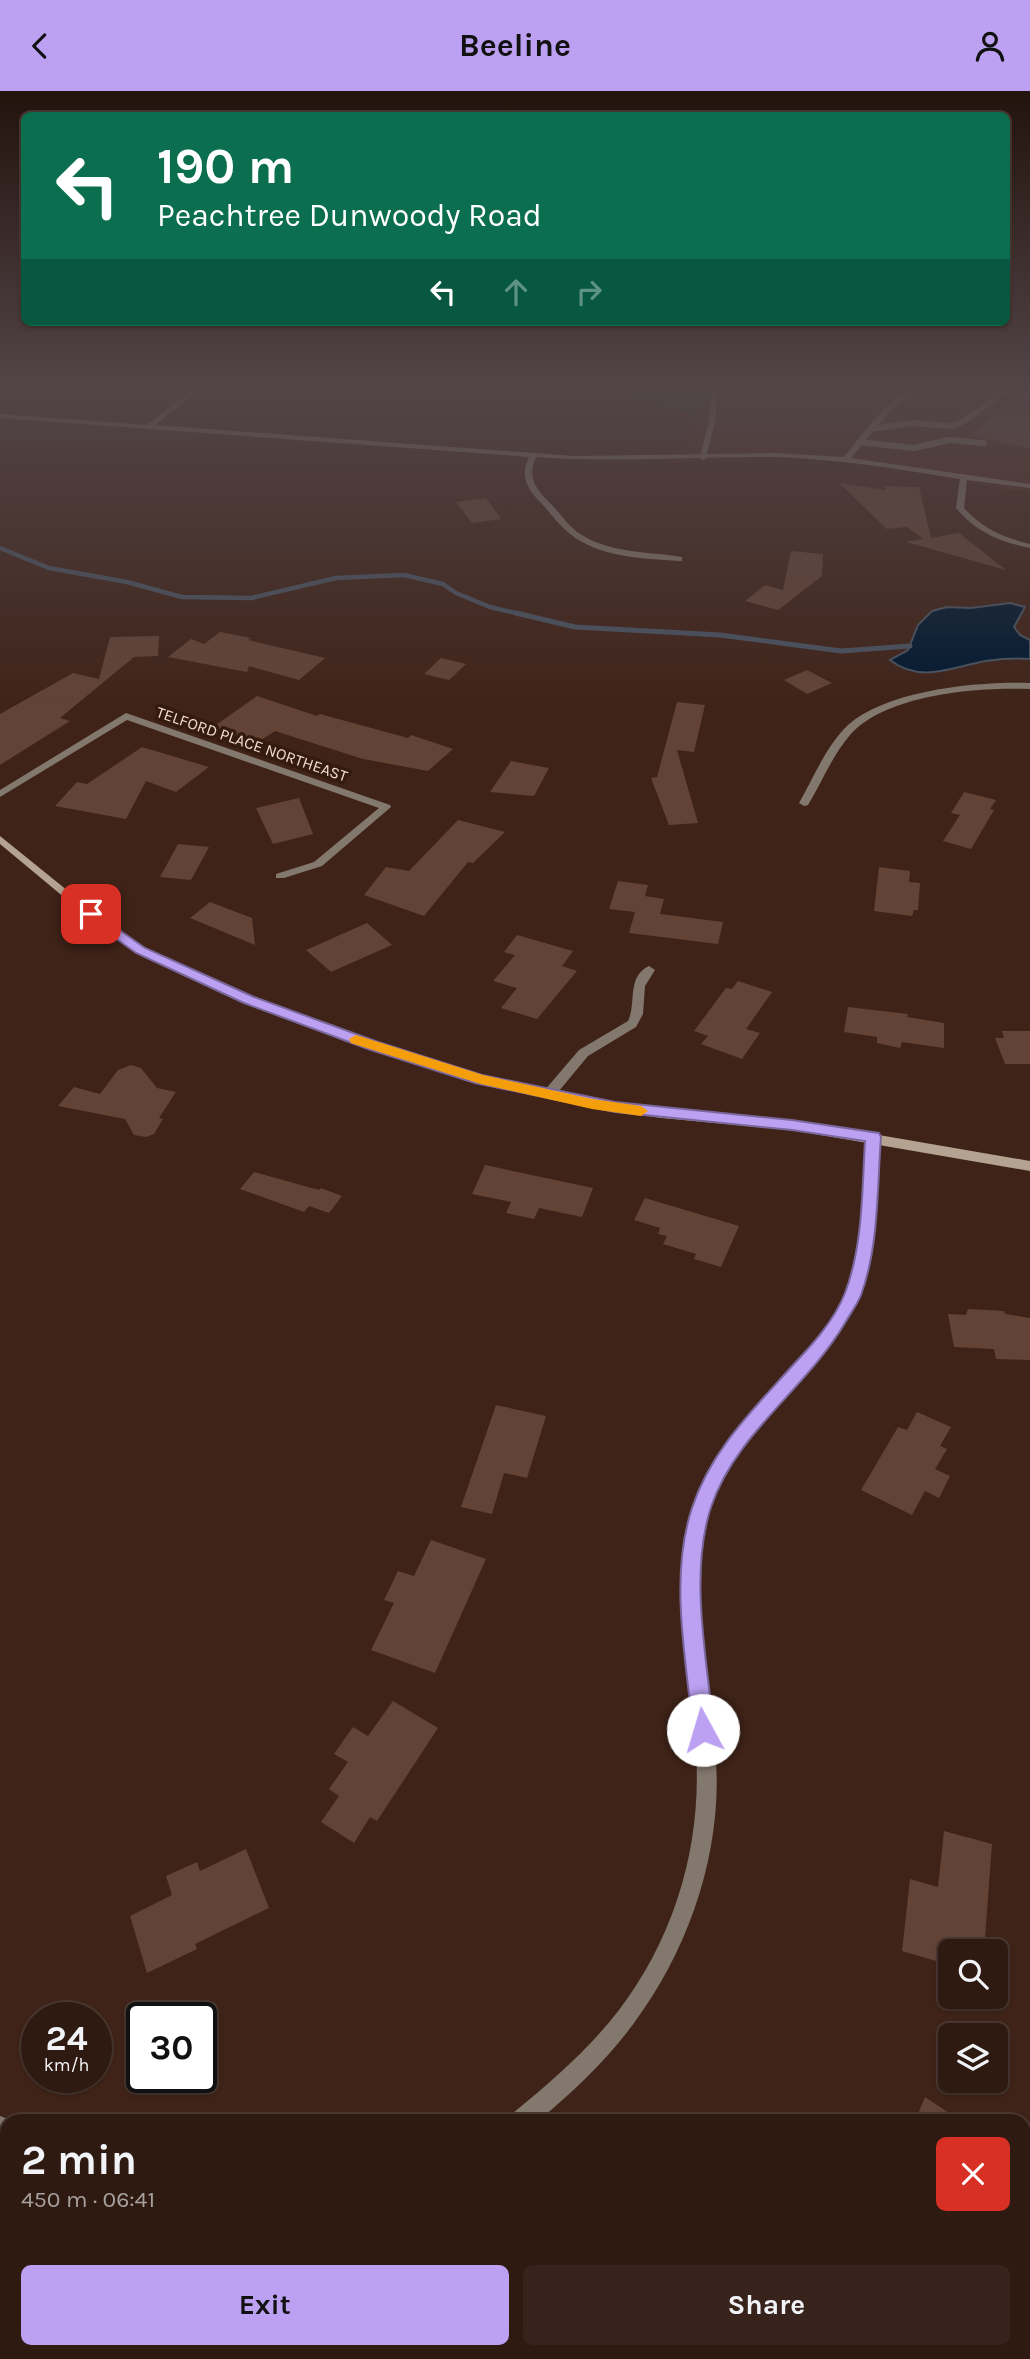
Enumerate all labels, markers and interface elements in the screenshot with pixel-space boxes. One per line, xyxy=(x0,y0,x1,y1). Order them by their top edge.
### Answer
icon: back xyxy=(21,27,59,65)
text: Beeline xyxy=(459,27,571,64)
icon: person xyxy=(971,27,1009,65)
text: 190 m xyxy=(157,138,294,195)
icon: left xyxy=(42,140,133,231)
text: Peachtree Dunwoody Road xyxy=(157,197,542,234)
icon: left xyxy=(424,273,462,311)
icon: ahead xyxy=(497,273,535,311)
icon: right xyxy=(570,273,608,311)
street label: TELFORD PLACE NORTHEAST xyxy=(154,702,350,786)
pin xyxy=(61,884,121,944)
icon: arrive xyxy=(72,895,110,933)
position arrow xyxy=(666,1693,740,1767)
map controls xyxy=(938,1939,1008,2093)
button: search xyxy=(938,1939,1008,2009)
speed limit sign: 30 xyxy=(126,2002,217,2093)
text: 24 xyxy=(46,2018,88,2059)
button: layers xyxy=(938,2023,1008,2093)
text: km/h xyxy=(44,2054,89,2076)
text: 2 min xyxy=(21,2135,137,2185)
button: close xyxy=(936,2137,1010,2211)
text: 450 m · 06:41 xyxy=(21,2186,155,2213)
button: Exit xyxy=(21,2265,509,2345)
button: Share xyxy=(523,2265,1010,2345)

